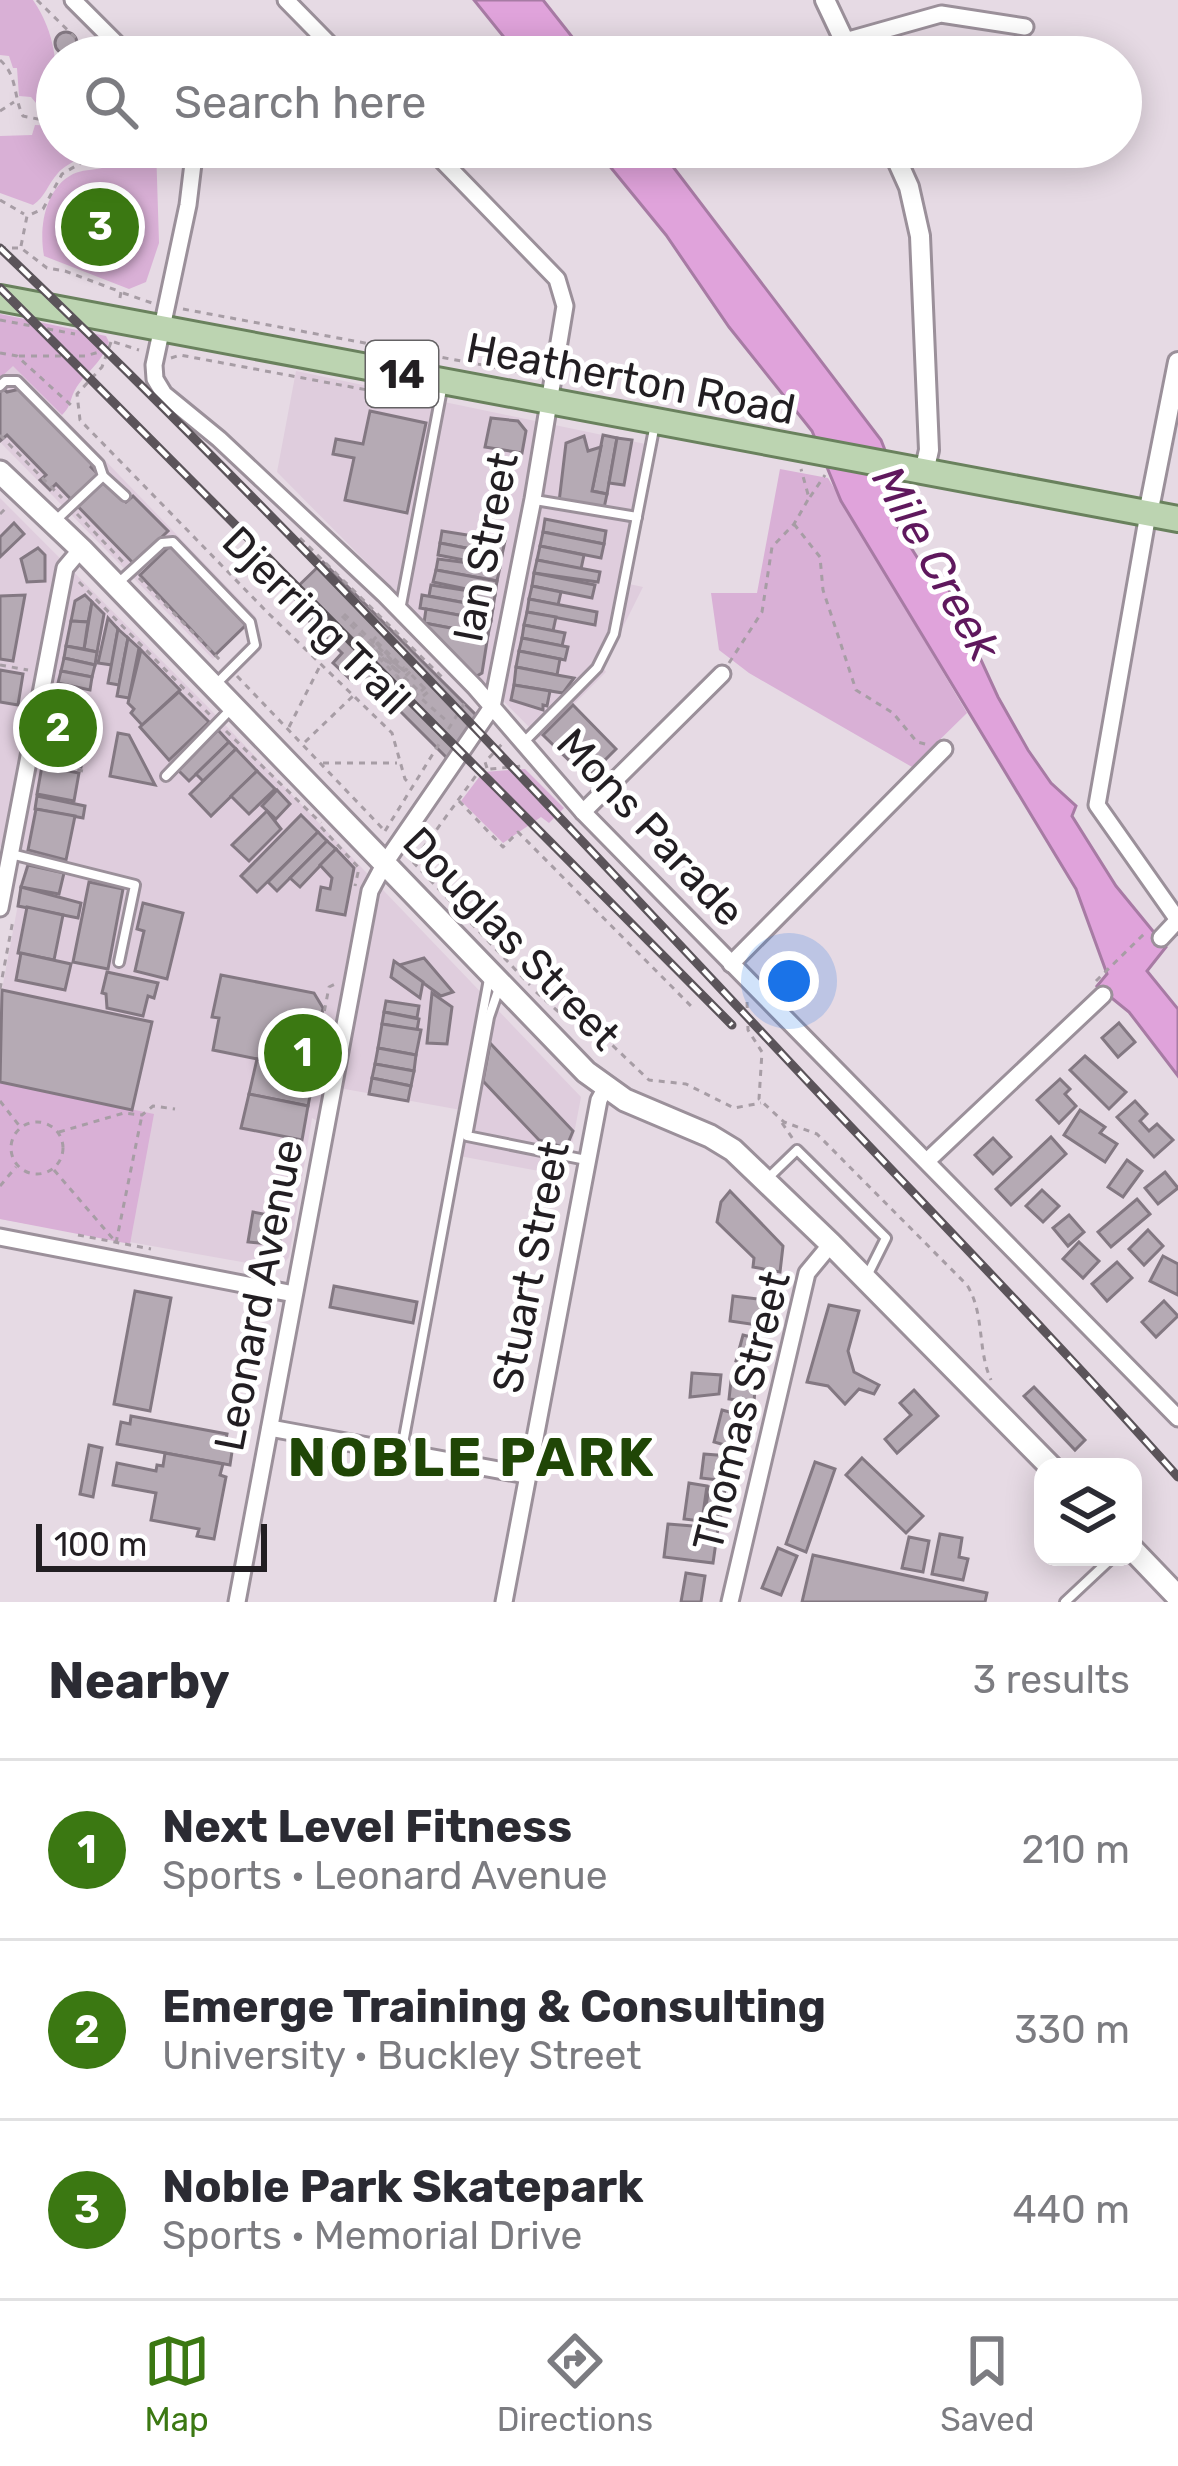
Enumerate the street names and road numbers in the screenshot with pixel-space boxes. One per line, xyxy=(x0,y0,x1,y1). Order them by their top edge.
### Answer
street label: Heatherton Road xyxy=(462,323,799,435)
road number: 14 xyxy=(366,341,438,407)
street label: Ian Street xyxy=(443,448,529,646)
street label: Djerring Trail xyxy=(212,516,421,725)
street label: Mons Parade xyxy=(546,719,754,937)
street label: Douglas Street xyxy=(393,817,630,1060)
street label: Leonard Avenue xyxy=(204,1135,314,1455)
street label: Stuart Street xyxy=(482,1137,580,1397)
street label: Thomas Street xyxy=(683,1266,801,1556)

